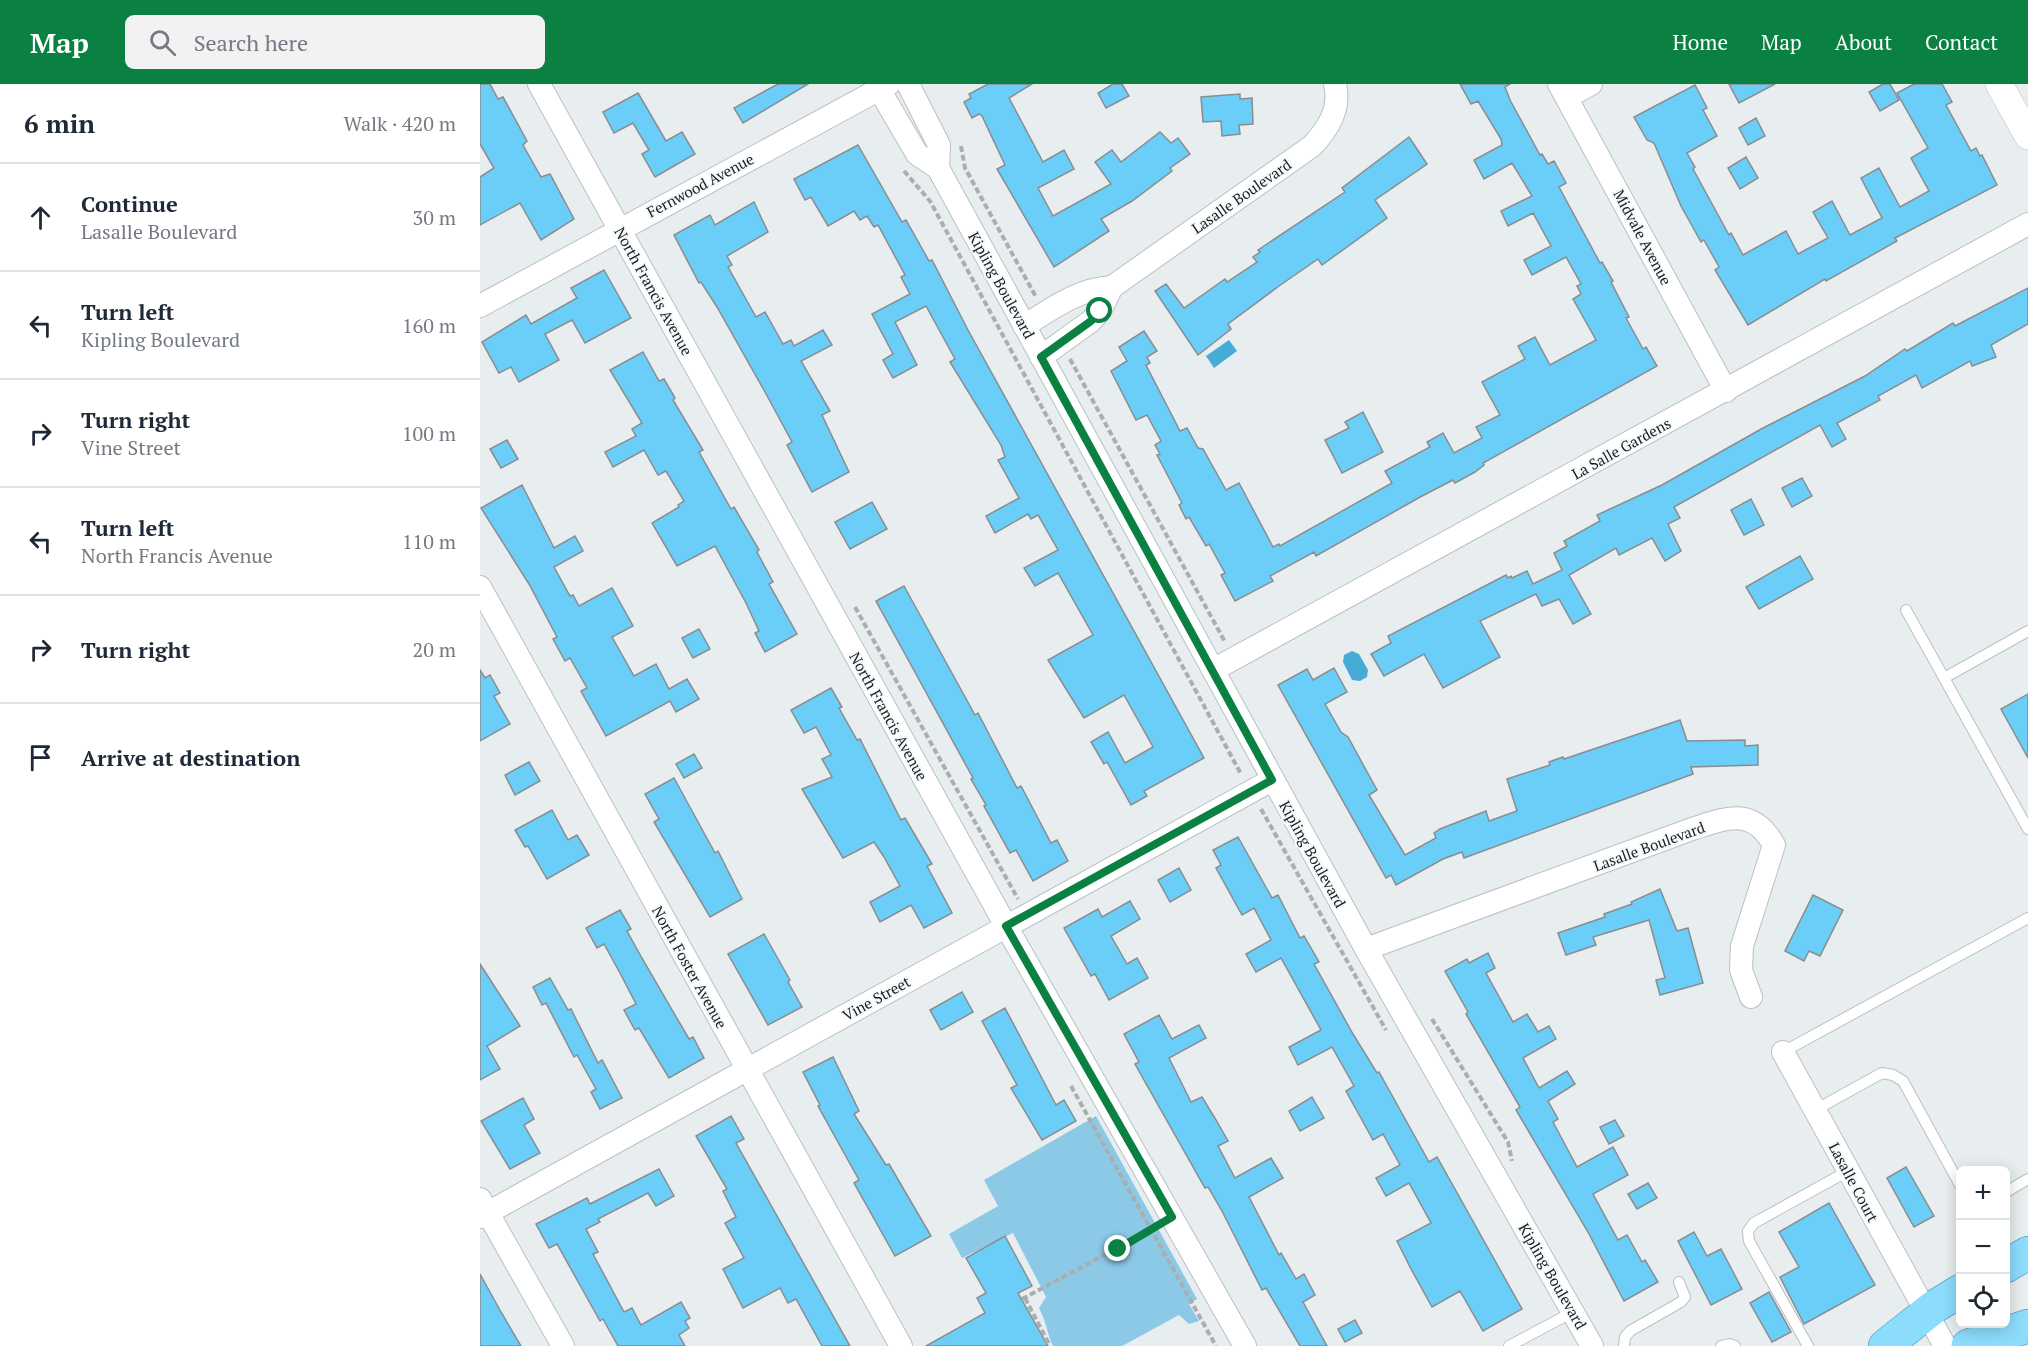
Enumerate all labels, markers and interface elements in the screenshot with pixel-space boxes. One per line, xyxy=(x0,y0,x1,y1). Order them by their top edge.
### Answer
search box xyxy=(125,15,545,69)
text: Map xyxy=(30,24,89,61)
icon: search xyxy=(146,26,179,59)
text: Search here xyxy=(194,28,308,57)
text: Home xyxy=(1672,28,1728,56)
text: Map xyxy=(1761,28,1802,56)
text: About xyxy=(1835,28,1892,56)
text: Contact xyxy=(1925,28,1998,56)
text: 6 min xyxy=(24,106,95,140)
text: Walk · 420 m xyxy=(344,110,456,137)
street label: Fernwood Avenue xyxy=(643,148,757,222)
street label: Lasalle Boulevard xyxy=(1187,154,1295,238)
street label: Midvale Avenue xyxy=(1609,186,1677,288)
text: Continue xyxy=(81,189,178,218)
icon: ahead xyxy=(24,201,57,234)
text: 30 m xyxy=(413,204,456,231)
text: Lasalle Boulevard xyxy=(81,218,237,245)
street label: North Francis Avenue xyxy=(610,223,698,359)
street label: Kipling Boulevard xyxy=(964,228,1040,342)
text: Turn left xyxy=(81,297,174,326)
route start xyxy=(1086,297,1112,323)
icon: left xyxy=(24,309,57,342)
text: 160 m xyxy=(402,312,456,339)
text: Kipling Boulevard xyxy=(81,326,240,353)
text: Turn right xyxy=(81,405,190,434)
street label: La Salle Gardens xyxy=(1568,413,1674,483)
icon: right xyxy=(24,417,57,450)
text: 100 m xyxy=(402,420,456,447)
text: Vine Street xyxy=(81,434,181,461)
text: Turn left xyxy=(81,513,174,542)
icon: left xyxy=(24,525,57,558)
text: 110 m xyxy=(402,528,456,555)
text: North Francis Avenue xyxy=(81,542,273,569)
icon: right xyxy=(24,633,57,666)
text: Turn right xyxy=(81,635,190,664)
text: 20 m xyxy=(413,636,456,663)
street label: North Francis Avenue xyxy=(845,648,933,784)
icon: arrive xyxy=(24,741,57,774)
text: Arrive at destination xyxy=(81,743,300,772)
street label: Kipling Boulevard xyxy=(1275,797,1351,911)
street label: Lasalle Boulevard xyxy=(1590,817,1708,875)
street label: North Foster Avenue xyxy=(648,902,732,1032)
street label: Vine Street xyxy=(838,971,914,1025)
street label: Lasalle Court xyxy=(1825,1139,1884,1226)
map controls xyxy=(1956,1166,2010,1328)
button: + xyxy=(1956,1166,2010,1220)
street label: Kipling Boulevard xyxy=(1514,1219,1592,1333)
button: − xyxy=(1956,1220,2010,1274)
route end xyxy=(1104,1235,1130,1261)
button: locate xyxy=(1956,1274,2010,1328)

